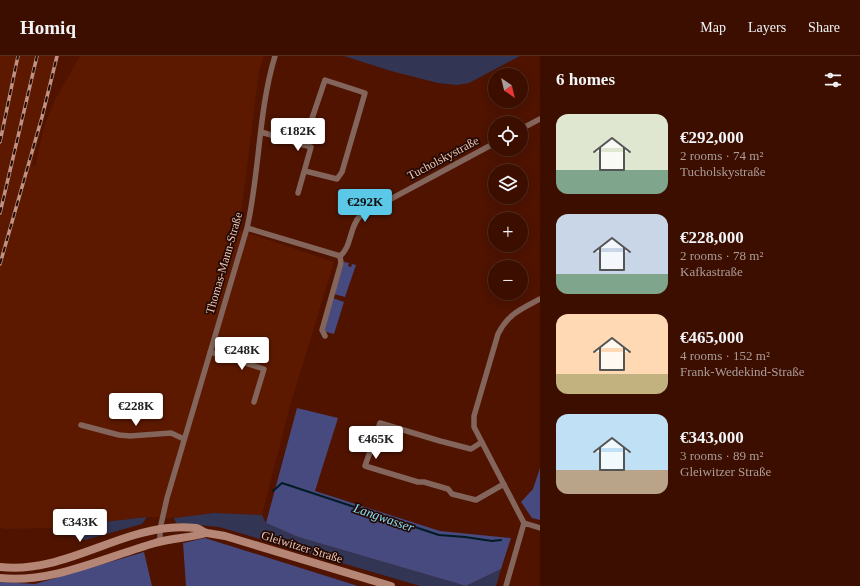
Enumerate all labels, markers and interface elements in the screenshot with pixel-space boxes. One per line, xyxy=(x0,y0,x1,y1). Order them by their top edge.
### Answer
text: Homiq xyxy=(20,17,76,38)
text: Map xyxy=(700,20,726,35)
text: Layers xyxy=(748,20,786,35)
text: Share xyxy=(808,20,840,35)
north arrow xyxy=(488,68,528,108)
map controls xyxy=(488,68,528,300)
icon: filters xyxy=(822,69,844,91)
text: 6 homes xyxy=(556,70,615,89)
button: locate xyxy=(488,116,528,156)
pin: €182K xyxy=(270,118,326,152)
text: €182K xyxy=(280,123,316,138)
text: €292,000 xyxy=(680,128,744,147)
icon: home xyxy=(588,130,636,178)
street label: Tucholskystraße xyxy=(405,133,481,183)
text: 2 rooms · 74 m² xyxy=(680,148,763,163)
button: layers xyxy=(488,164,528,204)
text: Tucholskystraße xyxy=(680,164,765,179)
pin: €292K xyxy=(337,189,393,223)
text: €292K xyxy=(347,194,383,209)
street label: Thomas-Mann-Straße xyxy=(203,210,245,316)
button: + xyxy=(488,212,528,252)
text: €228,000 xyxy=(680,228,744,247)
icon: home xyxy=(588,230,636,278)
text: 2 rooms · 78 m² xyxy=(680,248,763,263)
button: − xyxy=(488,260,528,300)
text: Kafkastraße xyxy=(680,264,743,279)
text: €465,000 xyxy=(680,328,744,347)
icon: home xyxy=(588,330,636,378)
pin: €248K xyxy=(214,337,270,371)
text: €248K xyxy=(224,342,260,357)
text: 4 rooms · 152 m² xyxy=(680,348,770,363)
text: Frank-Wedekind-Straße xyxy=(680,364,805,379)
pin: €228K xyxy=(108,393,164,427)
text: €228K xyxy=(118,398,154,413)
pin: €465K xyxy=(348,426,404,460)
text: €343,000 xyxy=(680,428,744,447)
icon: home xyxy=(588,430,636,478)
text: €465K xyxy=(358,431,394,446)
text: 3 rooms · 89 m² xyxy=(680,448,763,463)
text: Gleiwitzer Straße xyxy=(680,464,771,479)
water label: Langwasser xyxy=(351,500,417,535)
pin: €343K xyxy=(52,509,108,543)
text: €343K xyxy=(62,514,98,529)
street label: Gleiwitzer Straße xyxy=(260,528,344,566)

